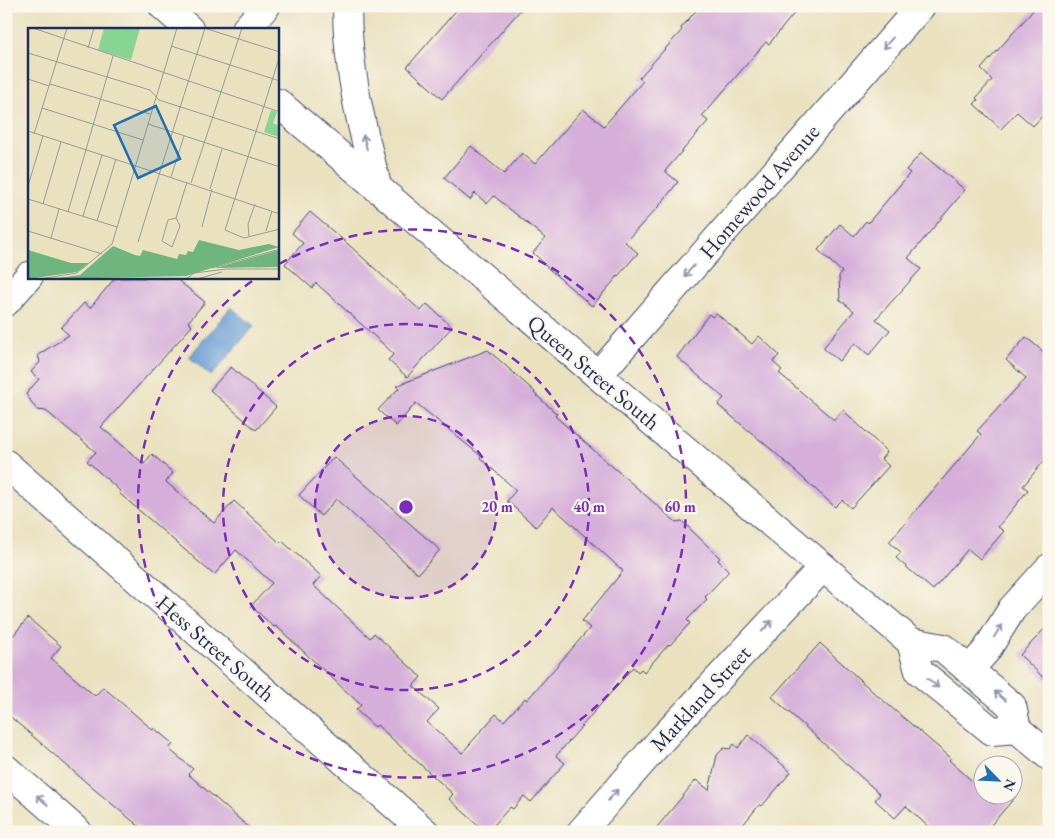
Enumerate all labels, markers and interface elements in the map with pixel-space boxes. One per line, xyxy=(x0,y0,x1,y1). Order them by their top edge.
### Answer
inset map xyxy=(28,28,279,279)
one-way arrow xyxy=(883,36,894,49)
street label: Homewood Avenue xyxy=(693,118,826,265)
one-way arrow xyxy=(360,135,369,151)
one-way arrow xyxy=(684,264,695,277)
street label: Queen Street South xyxy=(521,308,666,437)
text: 20 m xyxy=(481,497,513,516)
text: 40 m xyxy=(573,497,605,516)
text: 60 m xyxy=(664,497,696,516)
centre of rings xyxy=(397,498,415,516)
street label: Hess Street South xyxy=(150,589,281,708)
one-way arrow xyxy=(761,620,773,633)
one-way arrow xyxy=(993,624,1004,638)
street label: Markland Street xyxy=(644,639,757,758)
one-way arrow xyxy=(926,677,939,688)
one-way arrow xyxy=(994,690,1007,701)
north arrow xyxy=(972,756,1022,806)
text: N xyxy=(999,776,1020,795)
one-way arrow xyxy=(607,789,618,802)
one-way arrow xyxy=(36,795,49,806)

